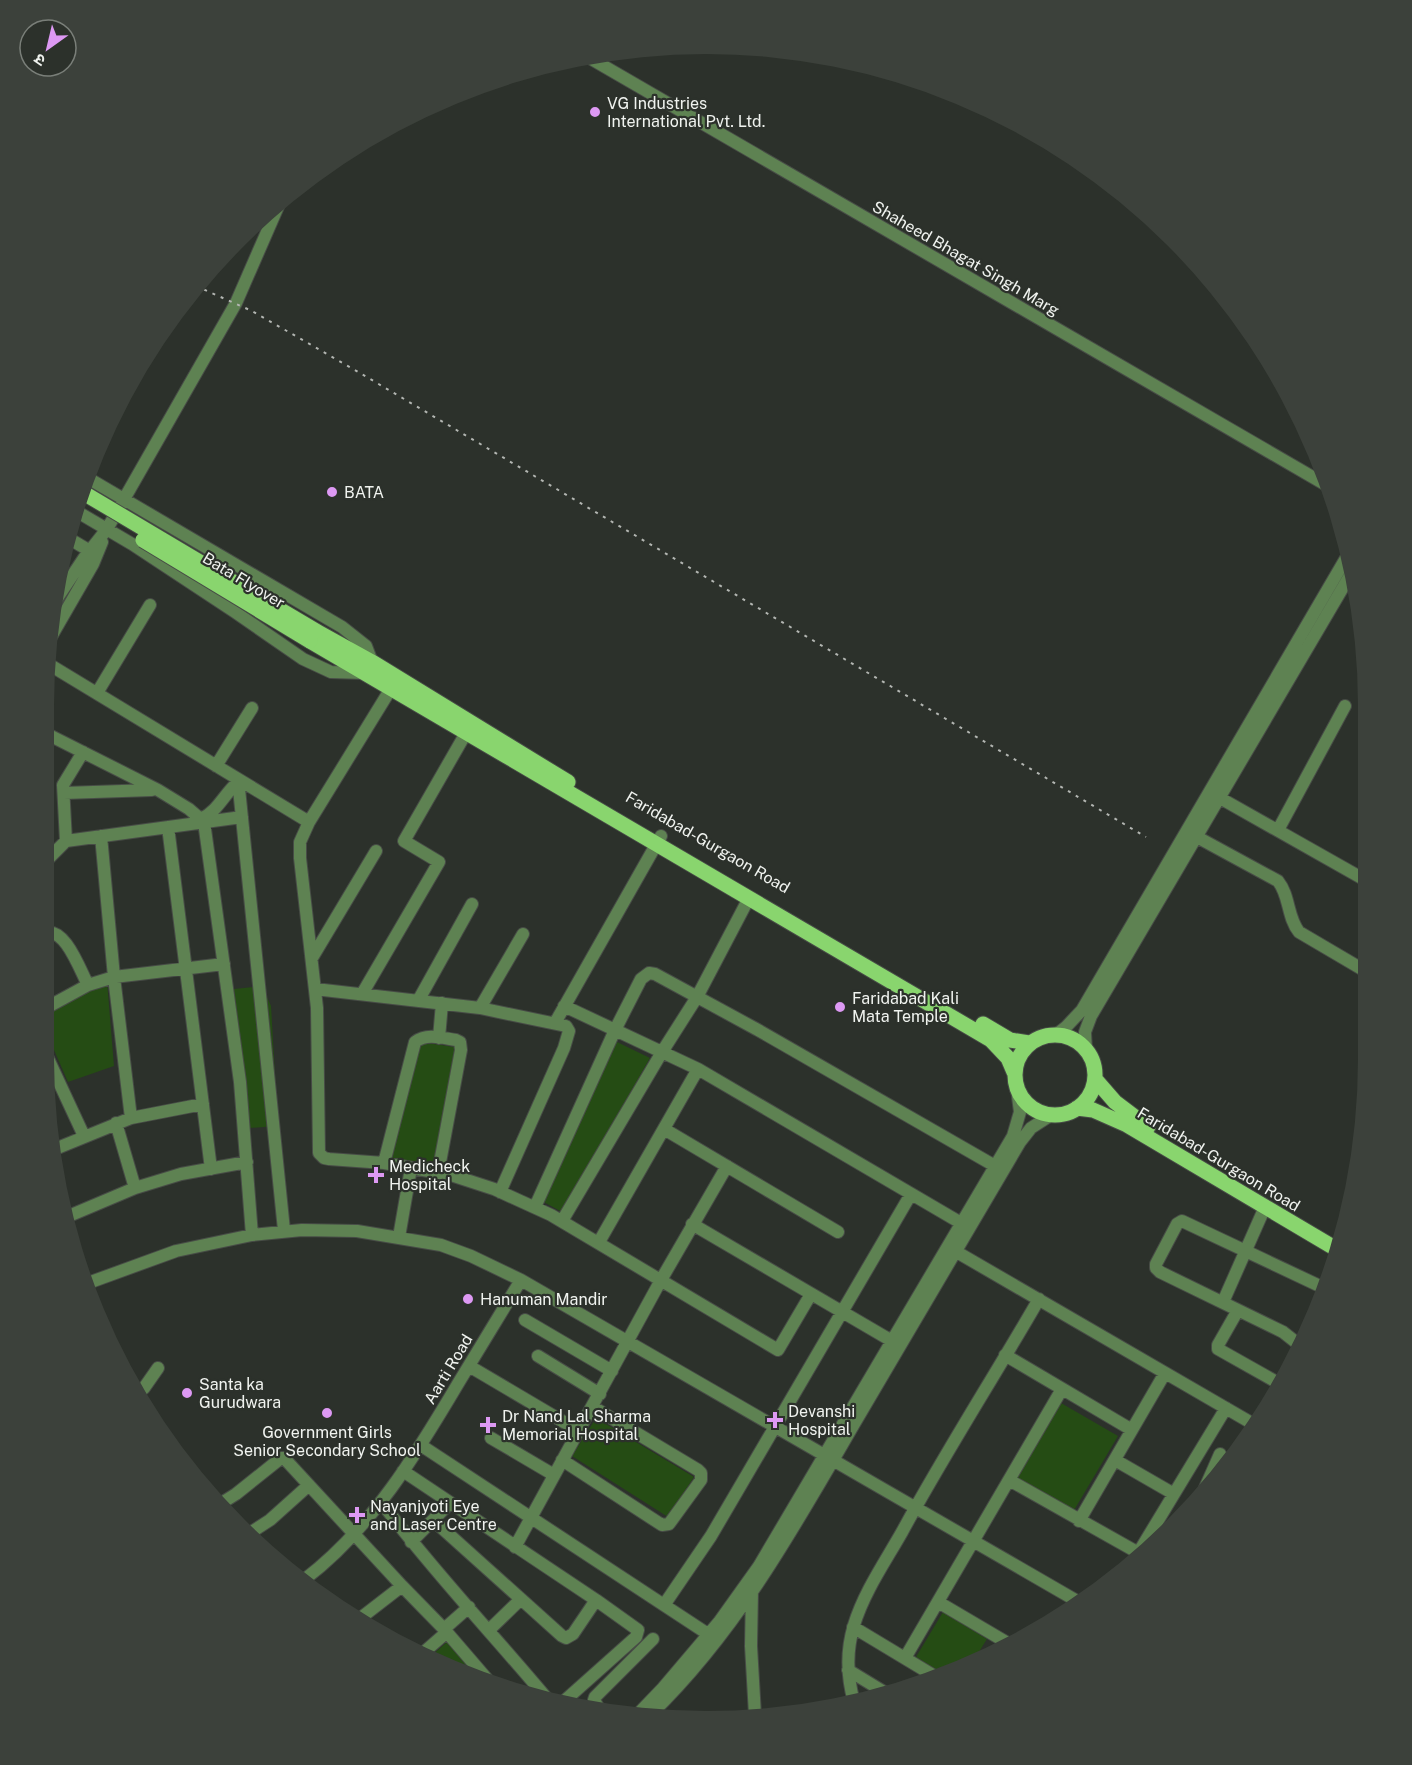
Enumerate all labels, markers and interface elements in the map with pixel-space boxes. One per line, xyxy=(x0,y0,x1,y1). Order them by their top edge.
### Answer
north arrow xyxy=(18,18,78,78)
text: उ xyxy=(30,49,49,71)
place label: VG Industries International Pvt. Ltd. xyxy=(607,94,765,131)
marker: VG Industries International Pvt. Ltd. xyxy=(588,105,602,119)
street label: Shaheed Bhagat Singh Marg xyxy=(869,197,1063,320)
place label: BATA xyxy=(344,483,384,502)
marker: BATA xyxy=(325,485,339,499)
street label: Bata Flyover xyxy=(199,548,288,612)
street label: Faridabad-Gurgaon Road xyxy=(622,788,793,897)
place label: Faridabad Kali Mata Temple xyxy=(852,989,959,1026)
marker: Faridabad Kali Mata Temple xyxy=(833,1000,847,1014)
street label: Faridabad-Gurgaon Road xyxy=(1134,1103,1304,1216)
place label: Medicheck Hospital xyxy=(389,1157,470,1194)
marker: Medicheck Hospital xyxy=(367,1166,385,1184)
place label: Hanuman Mandir xyxy=(480,1290,608,1309)
marker: Hanuman Mandir xyxy=(461,1292,475,1306)
street label: Aarti Road xyxy=(420,1331,477,1408)
place label: Santa ka Gurudwara xyxy=(199,1375,281,1412)
marker: Santa ka Gurudwara xyxy=(180,1386,194,1400)
place label: Devanshi Hospital xyxy=(788,1402,855,1439)
marker: Government Girls Senior Secondary School xyxy=(320,1406,334,1420)
place label: Dr Nand Lal Sharma Memorial Hospital xyxy=(502,1407,651,1444)
marker: Devanshi Hospital xyxy=(766,1411,784,1429)
marker: Dr Nand Lal Sharma Memorial Hospital xyxy=(479,1416,497,1434)
place label: Government Girls Senior Secondary School xyxy=(233,1423,421,1460)
place label: Nayanjyoti Eye and Laser Centre xyxy=(370,1497,497,1534)
marker: Nayanjyoti Eye and Laser Centre xyxy=(348,1506,366,1524)

